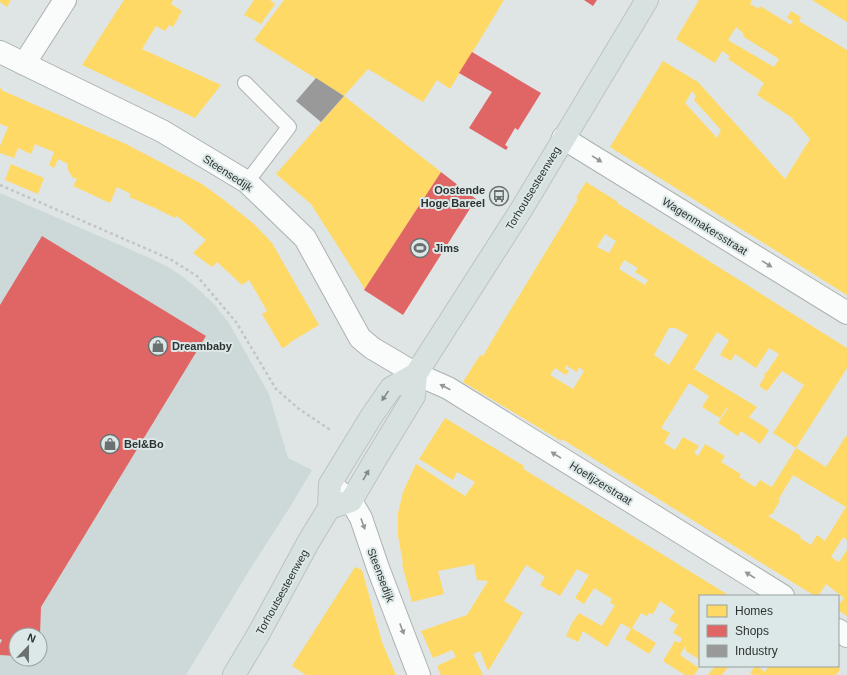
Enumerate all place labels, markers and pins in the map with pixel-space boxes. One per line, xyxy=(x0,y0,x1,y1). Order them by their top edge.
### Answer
place label: Oostende Hoge Bareel xyxy=(421,184,485,209)
bus stop icon: Oostende Hoge Bareel xyxy=(488,185,510,207)
sports icon: Jims xyxy=(409,237,431,259)
place label: Jims xyxy=(434,242,459,254)
shop icon: Dreambaby xyxy=(147,335,169,357)
place label: Dreambaby xyxy=(172,340,233,352)
shop icon: Bel&Bo xyxy=(99,433,121,455)
place label: Bel&Bo xyxy=(124,438,164,450)

